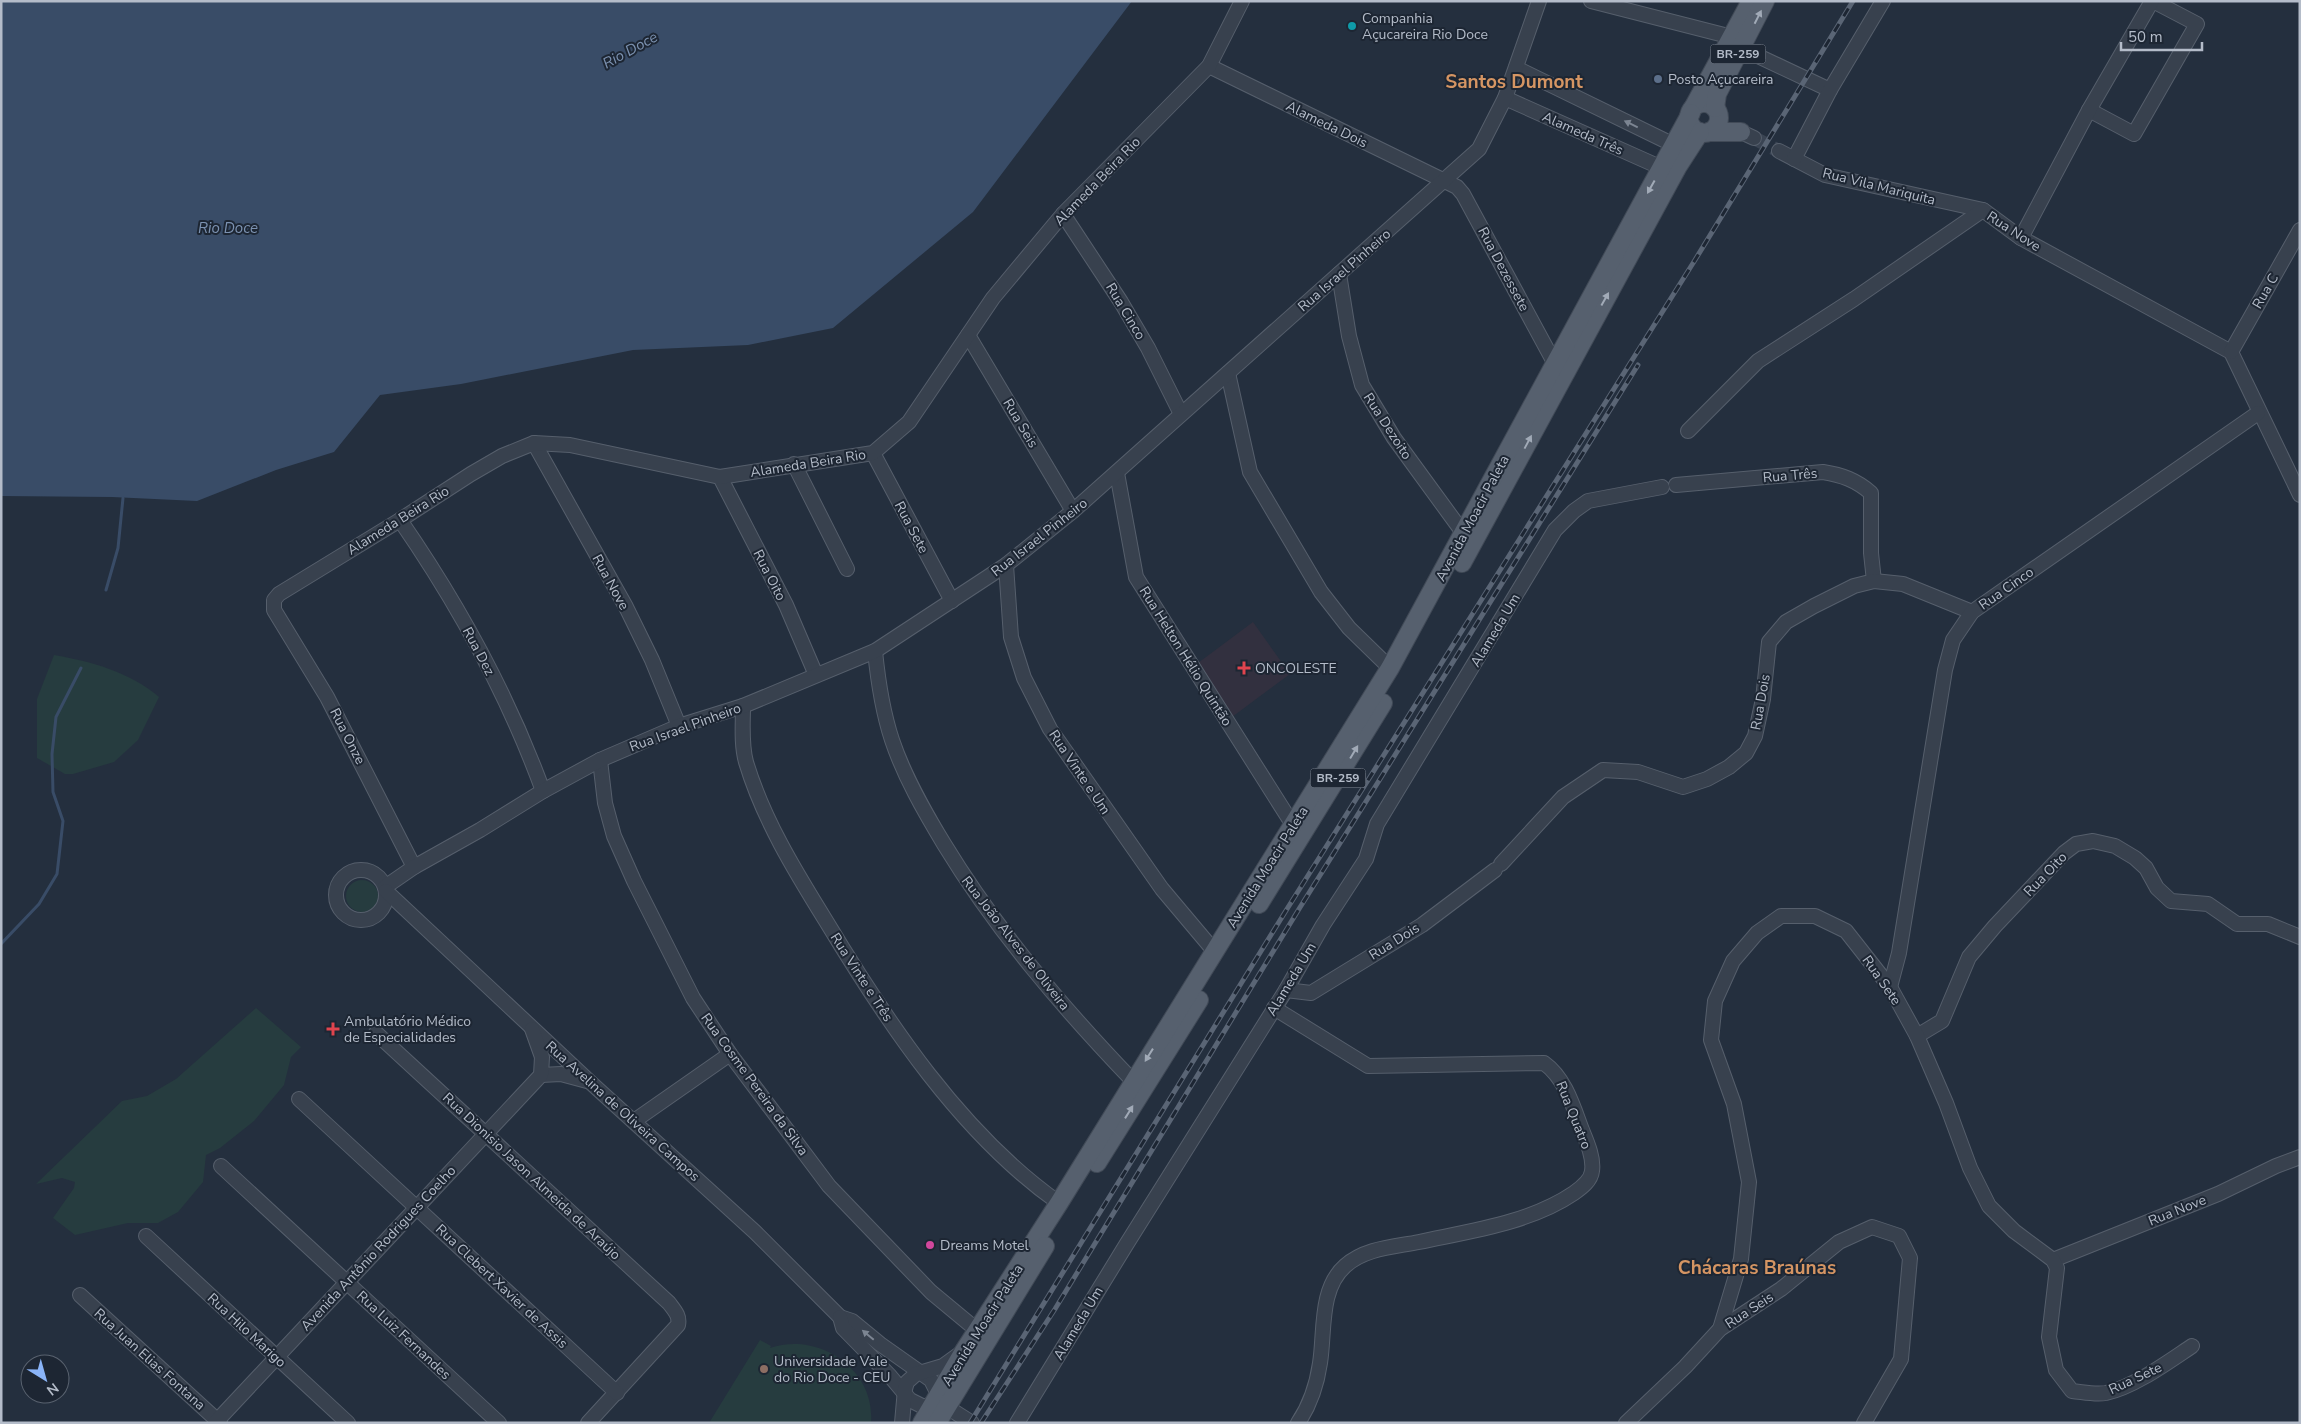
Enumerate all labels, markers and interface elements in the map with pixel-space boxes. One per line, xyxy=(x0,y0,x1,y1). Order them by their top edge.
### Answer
place label: Companhia Açucareira Rio Doce xyxy=(1362,9,1488,44)
one-way arrow xyxy=(1754,9,1762,24)
marker: Companhia Açucareira Rio Doce xyxy=(1346,20,1358,32)
scale bar xyxy=(2121,20,2202,52)
water label: Rio Doce xyxy=(599,27,661,73)
text: 50 m xyxy=(2128,27,2163,47)
road number: BR-259 xyxy=(1710,44,1766,64)
district label: Santos Dumont xyxy=(1445,69,1583,95)
place label: Posto Açucareira xyxy=(1668,70,1774,89)
marker: Posto Açucareira xyxy=(1652,73,1664,85)
street label: Alameda Dois xyxy=(1283,97,1371,153)
street label: Alameda Três xyxy=(1539,107,1627,160)
one-way arrow xyxy=(1623,119,1638,128)
street label: Alameda Beira Rio xyxy=(1050,133,1145,230)
street label: Rua Vila Mariquita xyxy=(1821,163,1937,210)
one-way arrow xyxy=(1647,180,1655,195)
street label: Rua Nove xyxy=(1983,207,2044,256)
water label: Rio Doce xyxy=(198,218,258,238)
street label: Rua Dezessete xyxy=(1473,224,1534,315)
street label: Rua Israel Pinheiro xyxy=(1294,225,1395,316)
street label: Rua C xyxy=(2248,270,2283,312)
street label: Rua Cinco xyxy=(1101,279,1150,343)
one-way arrow xyxy=(1601,293,1610,306)
street label: Rua Dezoito xyxy=(1359,389,1416,464)
street label: Rua Seis xyxy=(998,395,1043,452)
one-way arrow xyxy=(1524,435,1532,450)
street label: Alameda Beira Rio xyxy=(749,445,868,482)
street label: Avenida Moacir Paleta xyxy=(1431,452,1514,585)
street label: Rua Três xyxy=(1762,464,1818,487)
street label: Alameda Beira Rio xyxy=(344,481,453,559)
street label: Rua Israel Pinheiro xyxy=(987,494,1092,581)
street label: Rua Sete xyxy=(890,498,933,557)
street label: Rua Oito xyxy=(749,546,791,604)
street label: Rua Nove xyxy=(588,551,634,613)
street label: Rua Cinco xyxy=(1975,562,2038,614)
street label: Rua Helton Hélio Quintão xyxy=(1135,583,1236,730)
street label: Alameda Um xyxy=(1466,590,1525,671)
street label: Rua Dez xyxy=(458,624,500,679)
place label: ONCOLESTE xyxy=(1255,659,1337,678)
marker: ONCOLESTE xyxy=(1237,661,1251,675)
street label: Rua Dois xyxy=(1746,672,1775,732)
street label: Rua Israel Pinheiro xyxy=(627,698,744,756)
street label: Rua Onze xyxy=(325,705,370,768)
street label: Rua Vinte e Um xyxy=(1044,726,1115,818)
one-way arrow xyxy=(1349,745,1358,758)
road number: BR-259 xyxy=(1310,768,1366,788)
street label: Avenida Moacir Paleta xyxy=(1222,803,1313,932)
street label: Rua Oito xyxy=(2019,848,2071,901)
street label: Rua João Alves de Oliveira xyxy=(957,872,1074,1015)
street label: Rua Dois xyxy=(1365,918,1423,964)
street label: Rua Vinte e Três xyxy=(826,929,898,1026)
street label: Alameda Um xyxy=(1262,939,1321,1020)
street label: Rua Sete xyxy=(1858,952,1906,1009)
street label: Rua Cosme Pereira da Silva xyxy=(696,1009,813,1159)
place label: Ambulatório Médico de Especialidades xyxy=(344,1012,471,1047)
marker: Ambulatório Médico de Especialidades xyxy=(326,1022,340,1036)
street label: Rua Avelina de Oliveira Campos xyxy=(541,1037,704,1186)
one-way arrow xyxy=(1145,1048,1154,1062)
street label: Rua Quatro xyxy=(1551,1078,1596,1152)
street label: Rua Dionisio Jason Almeida de Araújo xyxy=(438,1089,625,1264)
one-way arrow xyxy=(1124,1106,1133,1119)
street label: Avenida Antônio Rodrigues Coelho xyxy=(297,1161,460,1335)
street label: Rua Nove xyxy=(2145,1190,2209,1231)
street label: Rua Clebert Xavier de Assis xyxy=(431,1220,572,1353)
place label: Dreams Motel xyxy=(940,1236,1029,1255)
marker: Dreams Motel xyxy=(924,1239,936,1251)
district label: Chácaras Braúnas xyxy=(1678,1255,1836,1281)
street label: Avenida Moacir Paleta xyxy=(937,1261,1028,1390)
street label: Alameda Um xyxy=(1049,1283,1108,1364)
street label: Rua Luiz Fernandes xyxy=(352,1287,455,1384)
street label: Rua Seis xyxy=(1721,1288,1777,1333)
street label: Rua Hilo Marigo xyxy=(203,1289,290,1372)
street label: Rua Juan Elias Fontana xyxy=(90,1304,209,1415)
one-way arrow xyxy=(862,1329,875,1340)
place label: Universidade Vale do Rio Doce - CEU xyxy=(774,1352,890,1387)
north arrow xyxy=(20,1354,70,1404)
street label: Rua Sete xyxy=(2106,1358,2165,1399)
marker: Universidade Vale do Rio Doce - CEU xyxy=(758,1363,770,1375)
text: N xyxy=(43,1378,62,1400)

